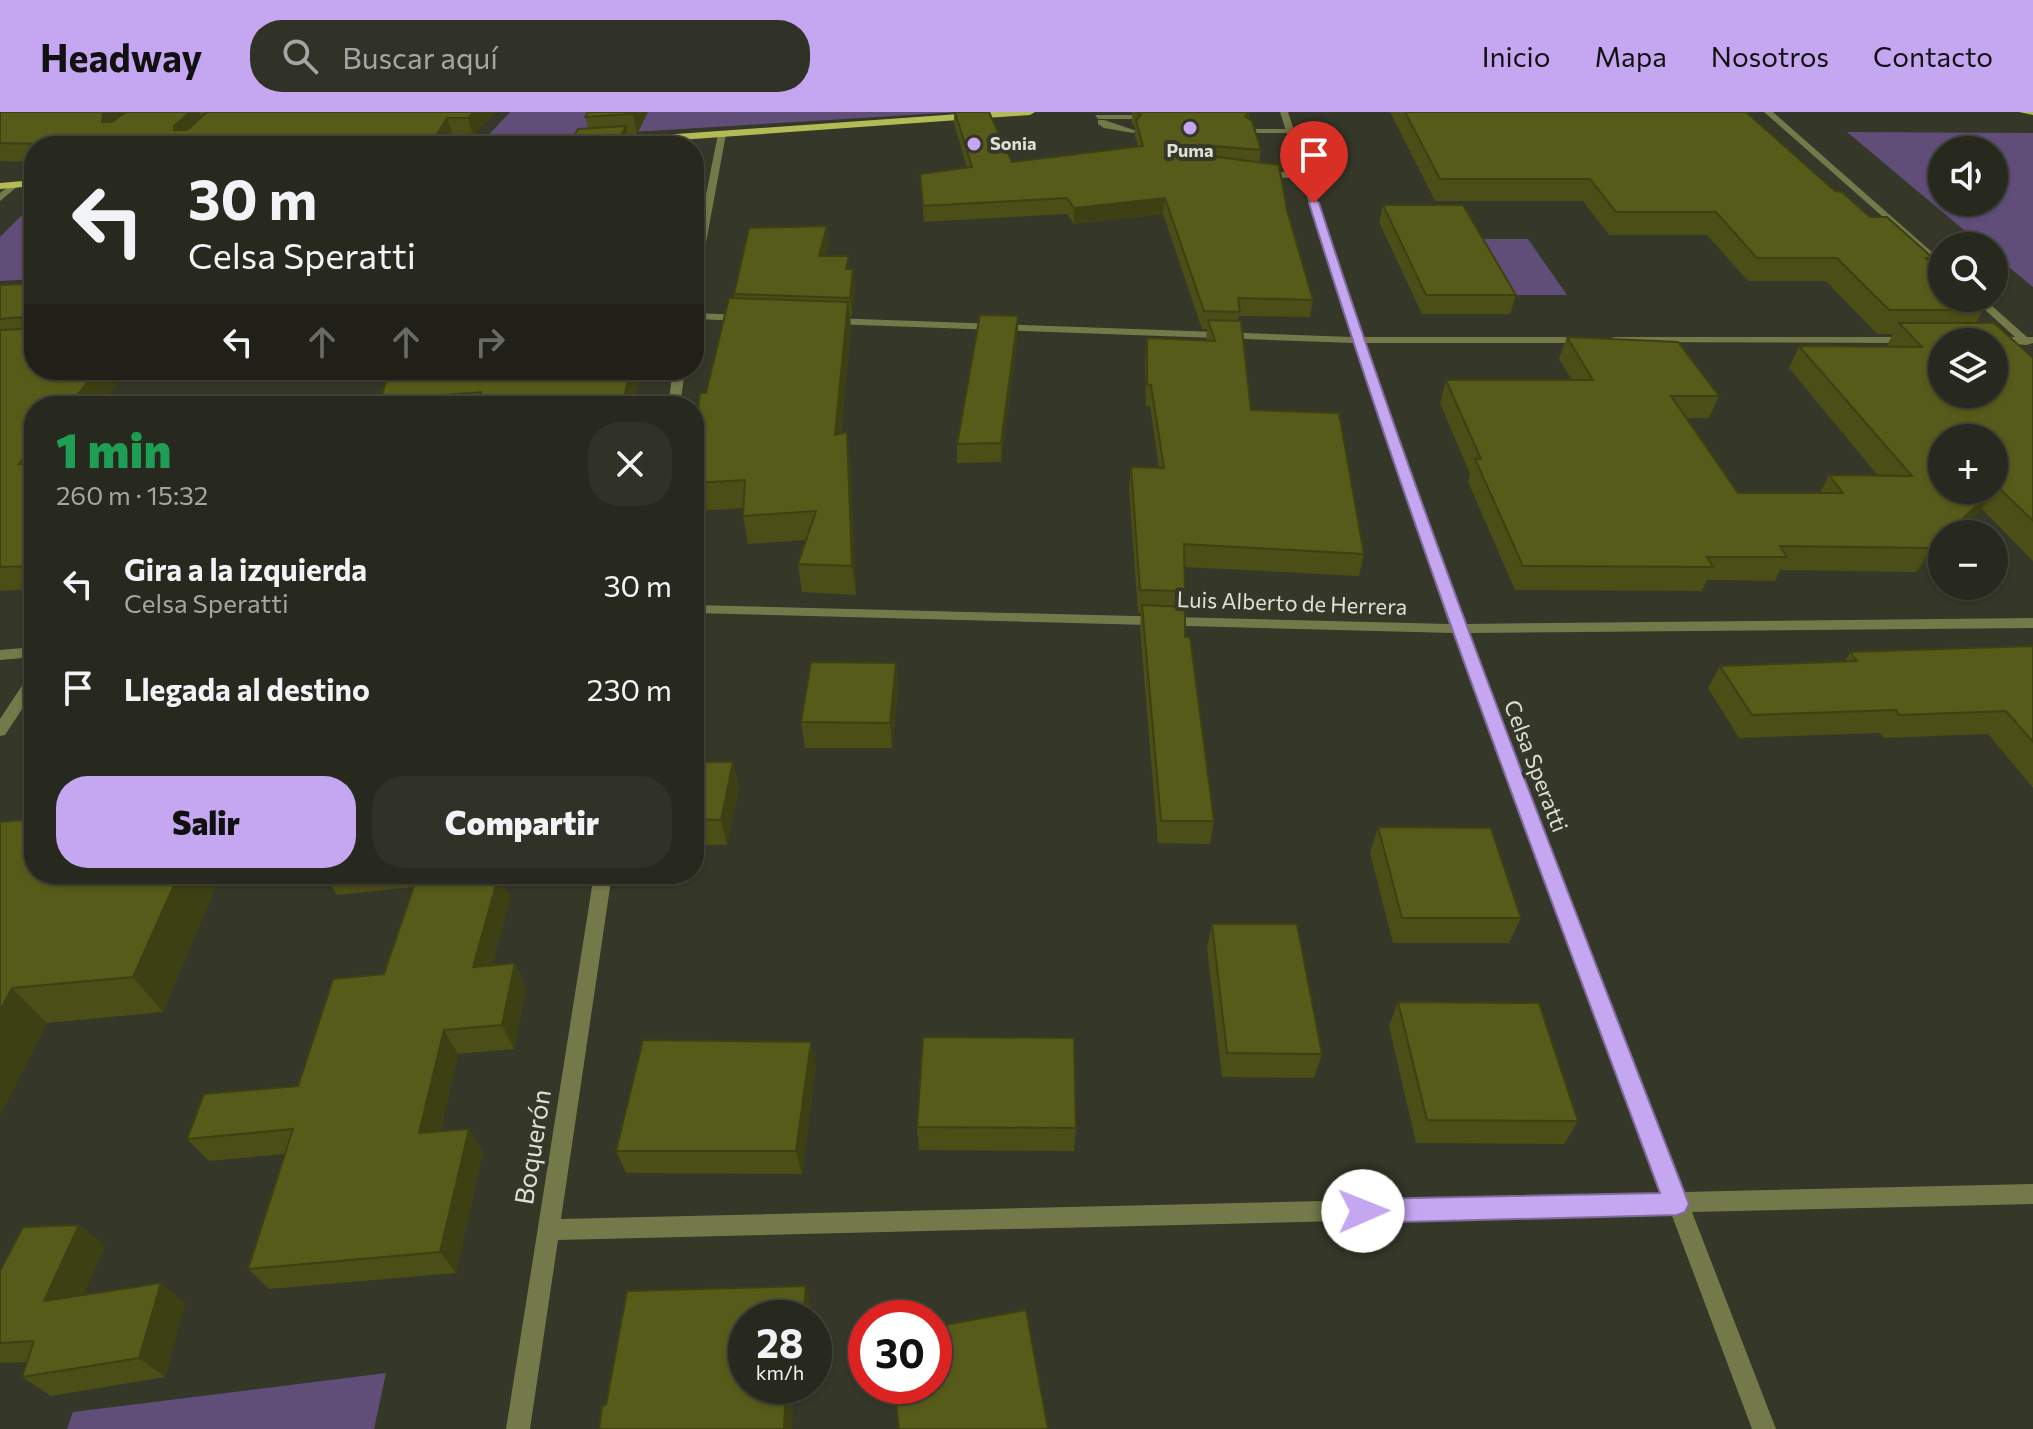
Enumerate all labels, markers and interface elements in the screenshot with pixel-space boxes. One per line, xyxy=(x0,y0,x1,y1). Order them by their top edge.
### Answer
search box xyxy=(250,20,810,92)
text: Headway xyxy=(40,33,202,80)
icon: search xyxy=(278,34,322,78)
text: Buscar aquí xyxy=(342,38,498,75)
text: Inicio xyxy=(1482,39,1550,73)
text: Mapa xyxy=(1594,39,1667,73)
text: Nosotros xyxy=(1711,39,1829,73)
text: Contacto xyxy=(1873,39,1993,73)
marker: Puma xyxy=(1181,119,1199,137)
pin xyxy=(1280,121,1348,203)
place label: Sonia xyxy=(990,132,1036,154)
icon: arrive xyxy=(1292,133,1336,177)
marker: Sonia xyxy=(965,135,983,153)
map controls xyxy=(1928,136,2008,600)
button: sound xyxy=(1928,136,2008,216)
place label: Puma xyxy=(1166,139,1214,161)
text: 30 m xyxy=(188,163,317,232)
icon: left xyxy=(56,168,160,272)
text: Celsa Speratti xyxy=(188,232,416,276)
button: search xyxy=(1928,232,2008,312)
icon: left xyxy=(216,320,260,364)
icon: ahead xyxy=(300,320,344,364)
icon: ahead xyxy=(384,320,428,364)
icon: right xyxy=(468,320,512,364)
button: layers xyxy=(1928,328,2008,408)
text: 1 min xyxy=(56,419,171,478)
button: close xyxy=(588,422,672,506)
button: + xyxy=(1928,424,2008,504)
text: 260 m · 15:32 xyxy=(56,479,208,510)
button: − xyxy=(1928,520,2008,600)
text: Gira a la izquierda xyxy=(124,550,367,587)
icon: left xyxy=(56,562,100,606)
text: 30 m xyxy=(603,566,672,603)
street label: Luis Alberto de Herrera xyxy=(1176,585,1408,620)
text: Celsa Speratti xyxy=(124,587,289,618)
icon: arrive xyxy=(56,666,100,710)
text: Llegada al destino xyxy=(124,670,370,707)
text: 230 m xyxy=(587,670,672,707)
street label: Celsa Speratti xyxy=(1499,696,1574,836)
button: Salir xyxy=(56,776,356,868)
button: Compartir xyxy=(372,776,672,868)
street label: Boquerón xyxy=(507,1087,556,1207)
position arrow xyxy=(1321,1169,1405,1253)
speed limit sign: 30 xyxy=(848,1300,952,1404)
text: 28 xyxy=(756,1317,804,1366)
text: km/h xyxy=(756,1360,804,1384)

